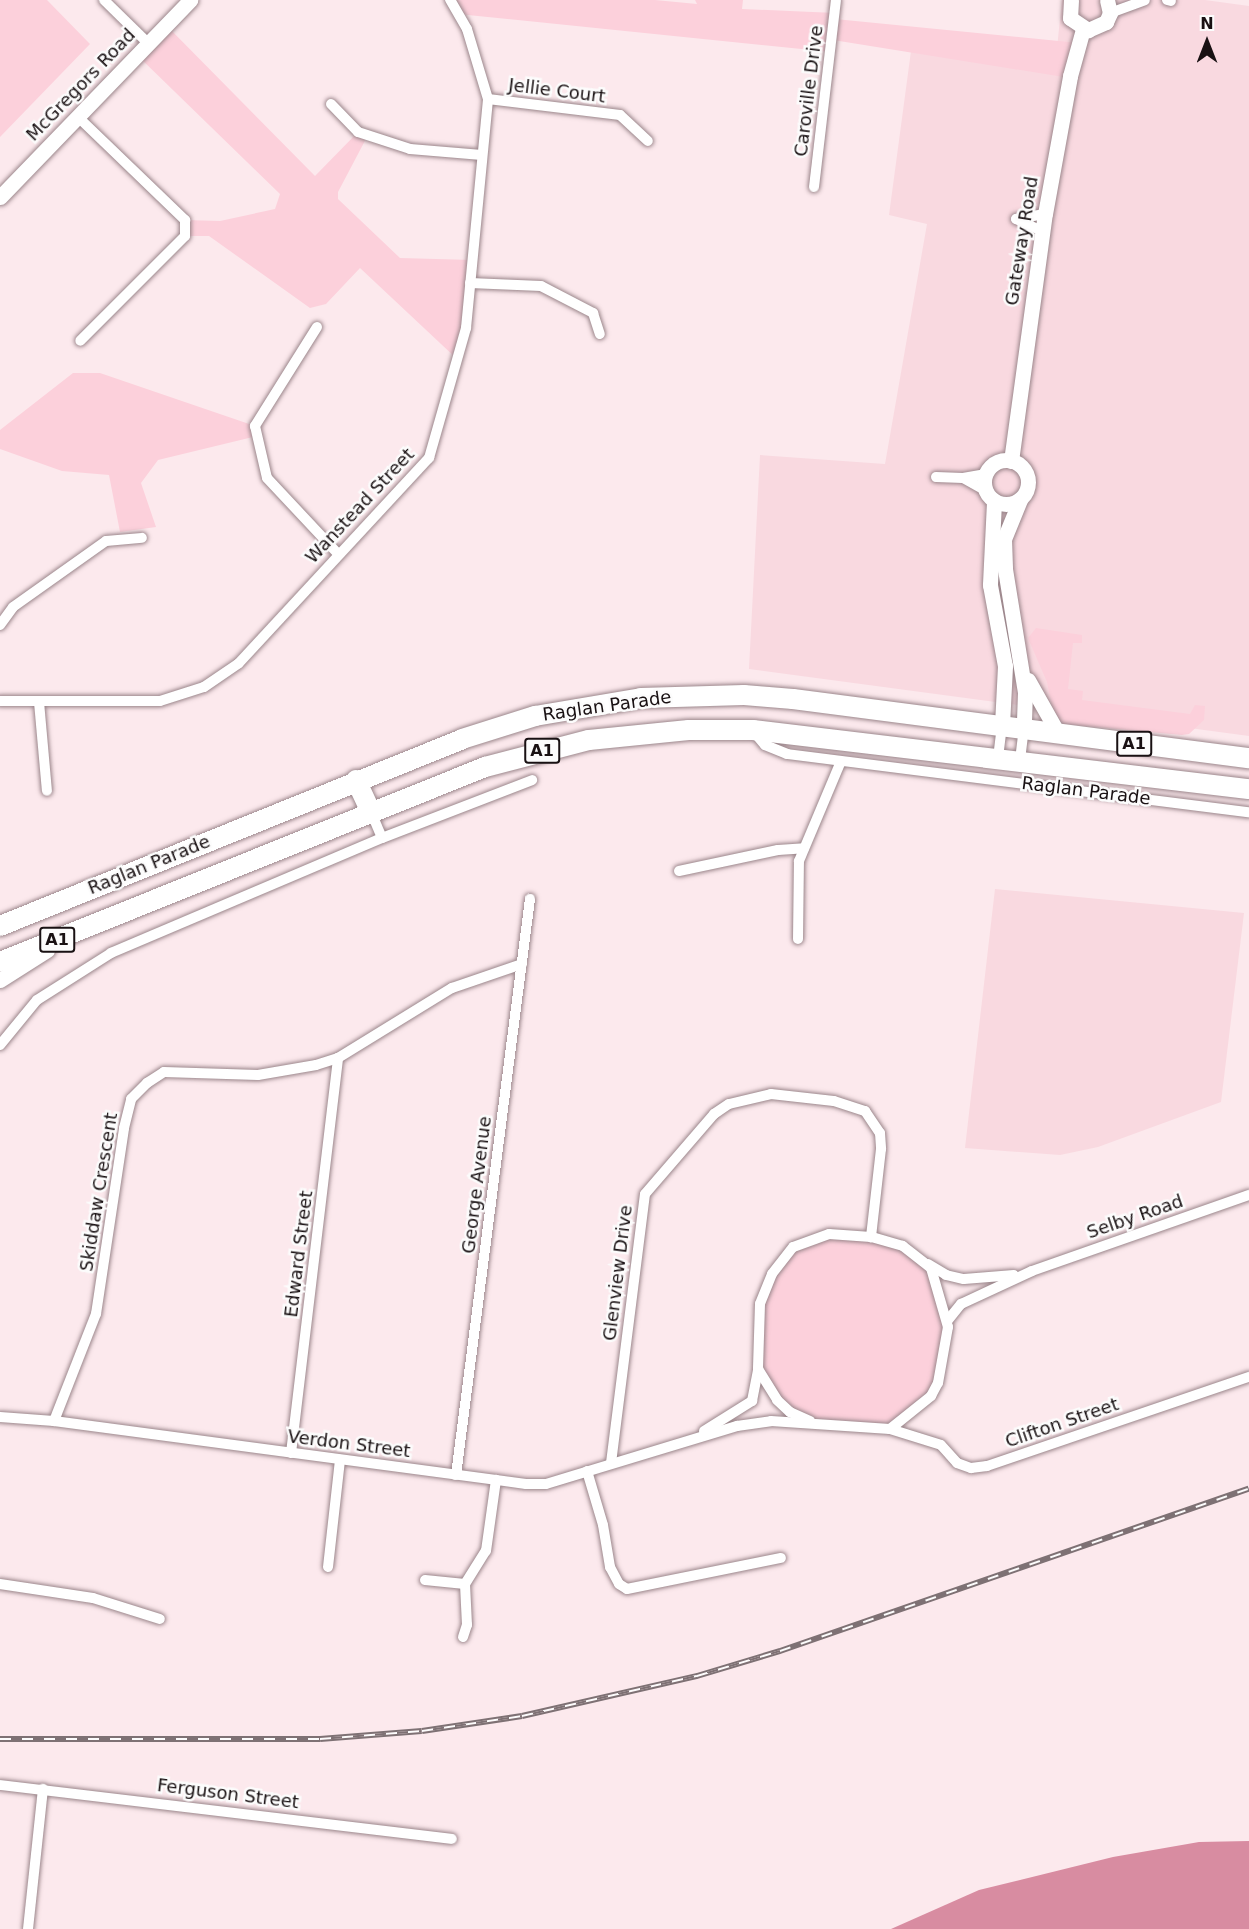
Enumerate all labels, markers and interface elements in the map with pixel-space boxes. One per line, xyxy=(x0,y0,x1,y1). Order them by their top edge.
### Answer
north arrow xyxy=(1177,12,1237,72)
text: N xyxy=(1200,14,1214,33)
street label: McGregors Road xyxy=(22,24,140,146)
street label: Caroville Drive xyxy=(790,24,828,158)
street label: Jellie Court xyxy=(507,74,607,108)
street label: Gateway Road xyxy=(1001,175,1043,307)
street label: Wanstead Street xyxy=(301,444,419,568)
street label: Raglan Parade xyxy=(541,686,673,726)
road number: A1 xyxy=(1116,731,1152,757)
road number: A1 xyxy=(524,738,560,764)
street label: Raglan Parade xyxy=(1020,772,1152,810)
street label: Raglan Parade xyxy=(85,831,213,899)
road number: A1 xyxy=(39,927,75,953)
street label: Skiddaw Crescent xyxy=(76,1111,122,1273)
street label: George Avenue xyxy=(458,1115,496,1255)
street label: Edward Street xyxy=(281,1189,317,1319)
street label: Selby Road xyxy=(1084,1190,1186,1244)
street label: Glenview Drive xyxy=(599,1204,637,1342)
street label: Clifton Street xyxy=(1002,1394,1122,1452)
street label: Verdon Street xyxy=(286,1426,412,1462)
street label: Ferguson Street xyxy=(156,1775,300,1813)

